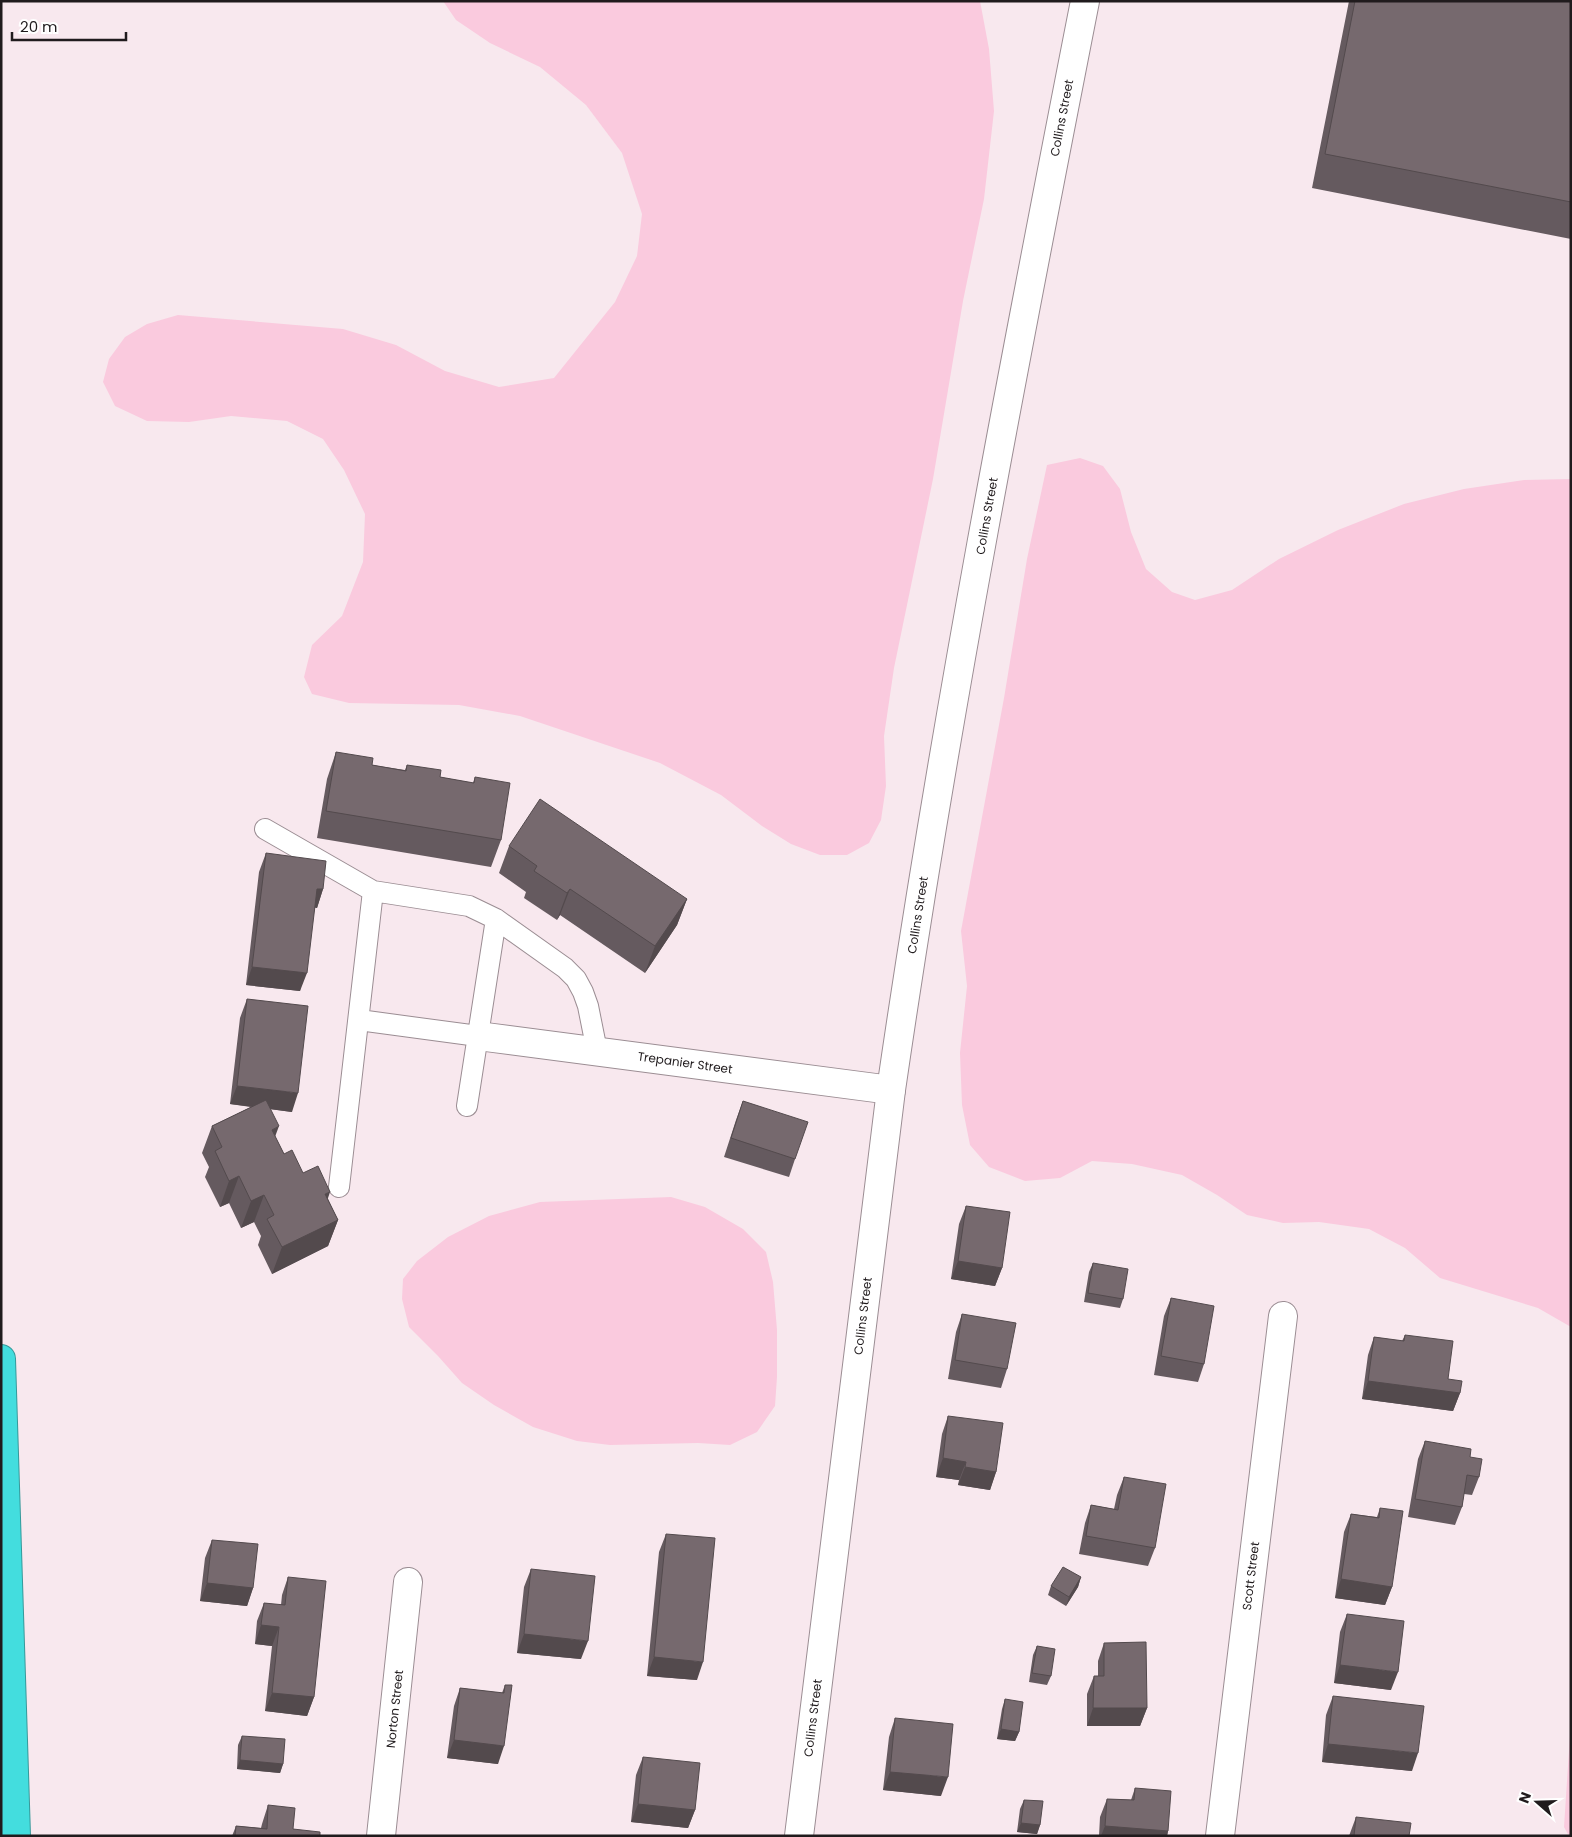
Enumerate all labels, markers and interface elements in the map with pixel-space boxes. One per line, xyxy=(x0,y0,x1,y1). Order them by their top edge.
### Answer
scale bar xyxy=(12,10,126,42)
text: 20 m xyxy=(20,16,58,37)
street label: Collins Street xyxy=(1046,78,1077,158)
street label: Collins Street xyxy=(971,476,1002,556)
street label: Collins Street xyxy=(903,875,932,955)
street label: Trepanier Street xyxy=(637,1047,734,1078)
street label: Collins Street xyxy=(849,1276,876,1356)
street label: Scott Street xyxy=(1238,1541,1263,1611)
street label: Norton Street xyxy=(382,1669,407,1749)
street label: Collins Street xyxy=(799,1678,826,1758)
north arrow xyxy=(1512,1777,1562,1827)
text: N xyxy=(1514,1789,1536,1806)

